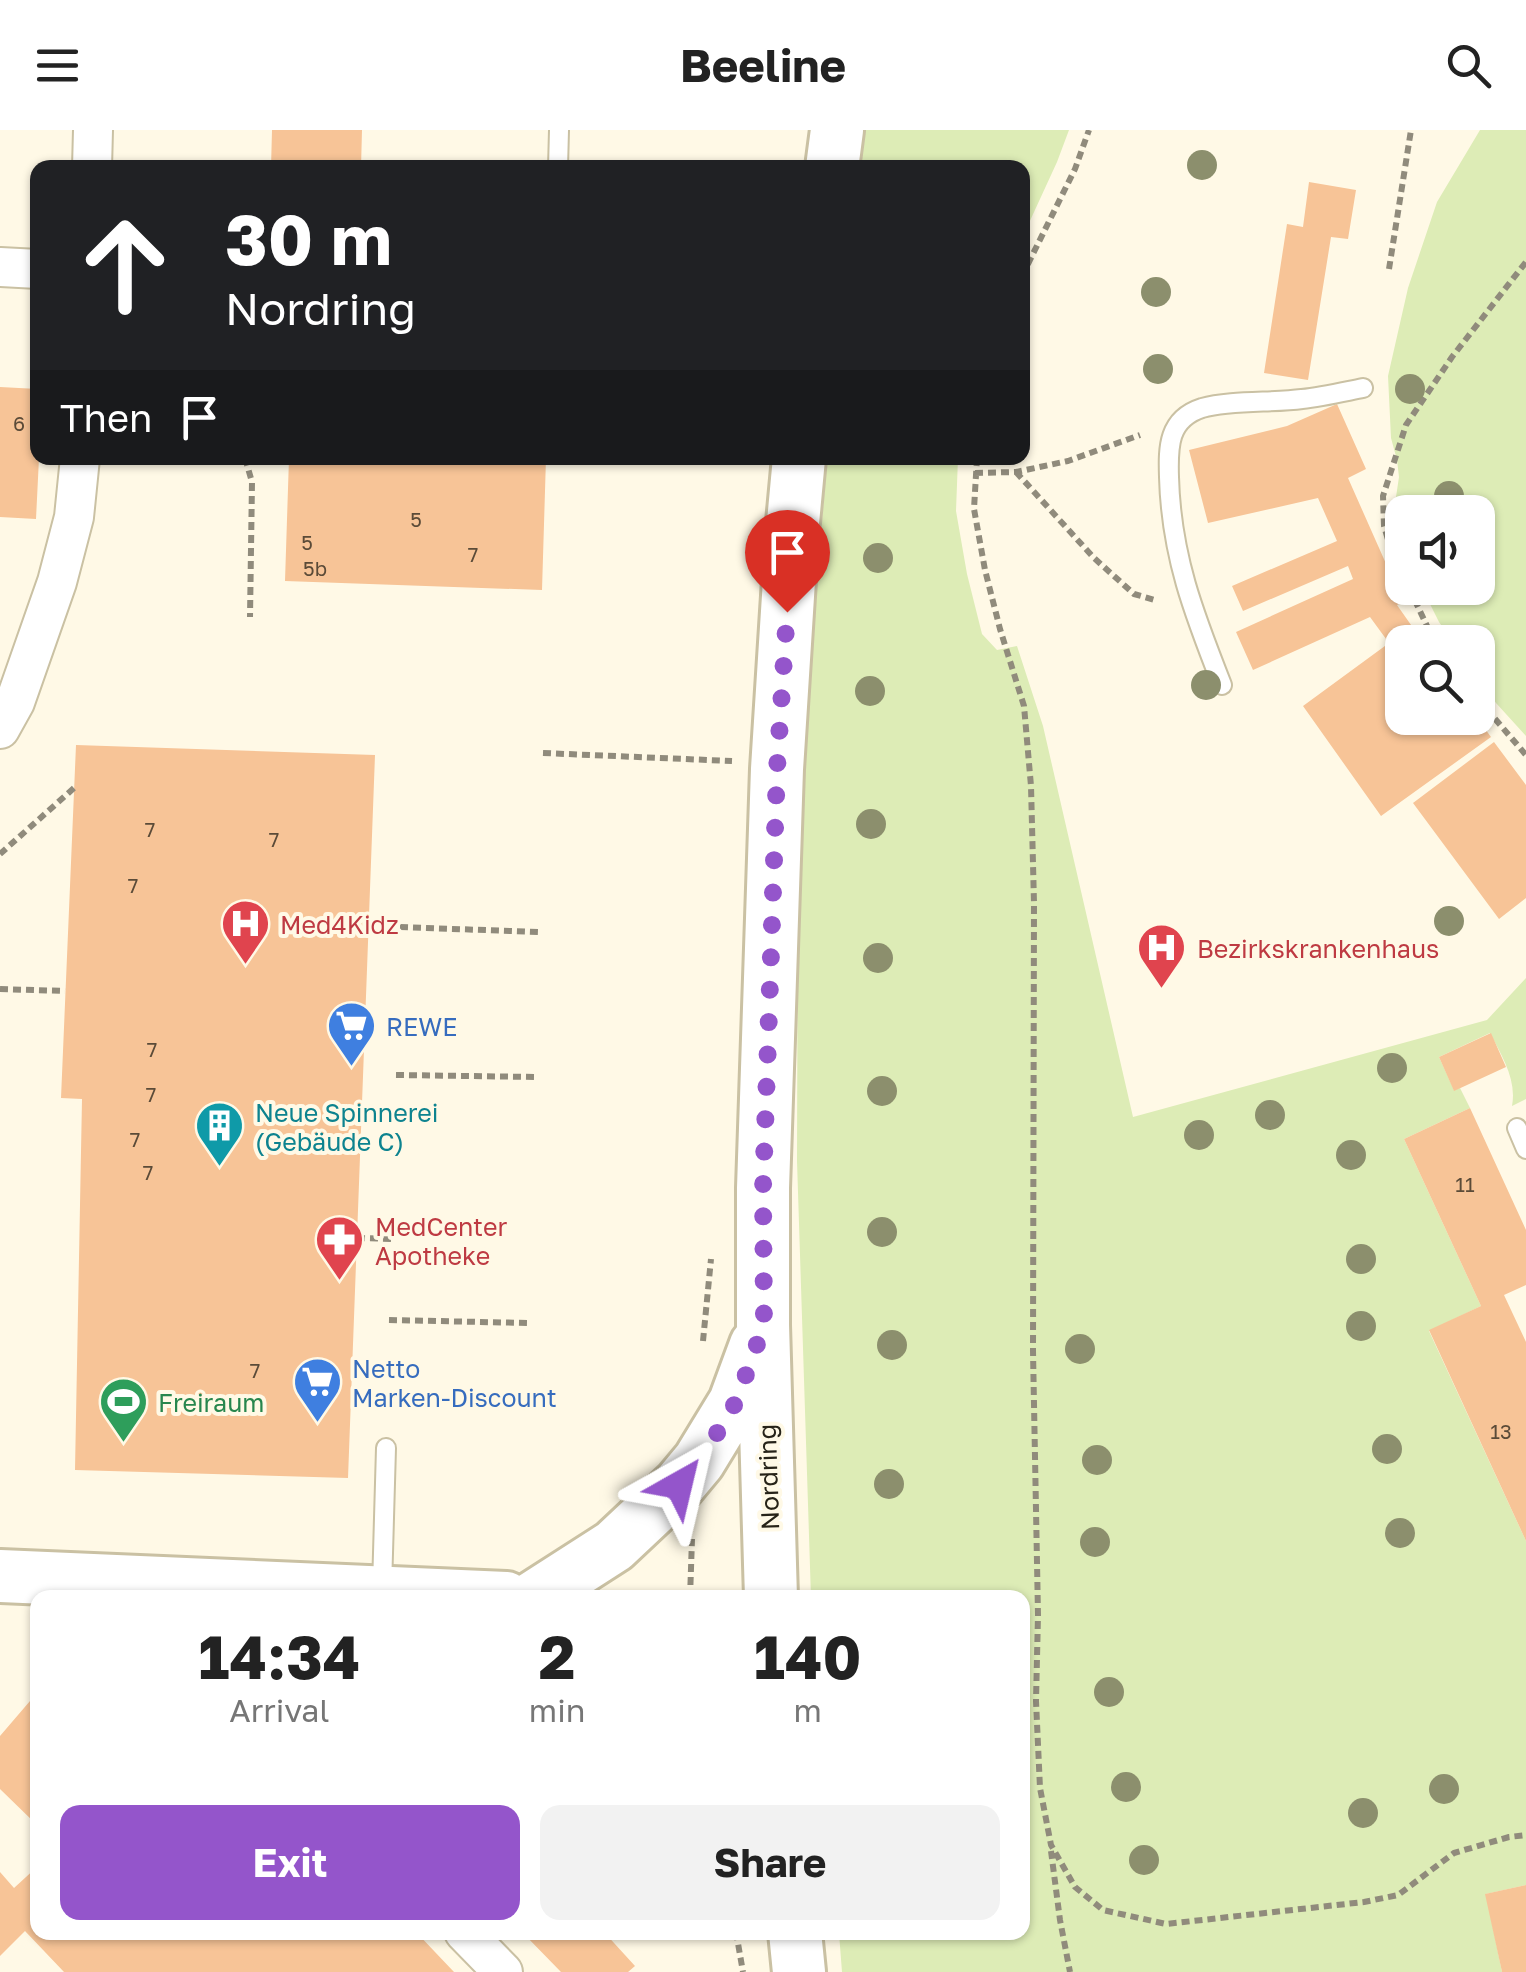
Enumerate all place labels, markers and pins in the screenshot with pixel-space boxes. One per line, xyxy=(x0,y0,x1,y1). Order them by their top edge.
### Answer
pin xyxy=(745,510,830,613)
hospital icon: Med4Kidz xyxy=(219,898,271,966)
place label: Med4Kidz xyxy=(280,909,399,940)
hospital icon: Bezirkskrankenhaus xyxy=(1136,922,1188,990)
place label: Bezirkskrankenhaus xyxy=(1197,933,1439,964)
supermarket icon: REWE xyxy=(325,1000,377,1068)
place label: REWE xyxy=(386,1011,458,1042)
place label: Neue Spinnerei (Gebäude C) xyxy=(255,1097,438,1157)
building icon: Neue Spinnerei (Gebäude C) xyxy=(194,1100,246,1168)
place label: MedCenter Apotheke xyxy=(375,1211,508,1271)
pharmacy icon: MedCenter Apotheke xyxy=(314,1214,366,1282)
place label: Netto Marken-Discount xyxy=(352,1353,557,1413)
supermarket icon: Netto Marken-Discount xyxy=(291,1356,343,1424)
sports icon: Freiraum xyxy=(97,1376,149,1444)
place label: Freiraum xyxy=(158,1387,264,1418)

